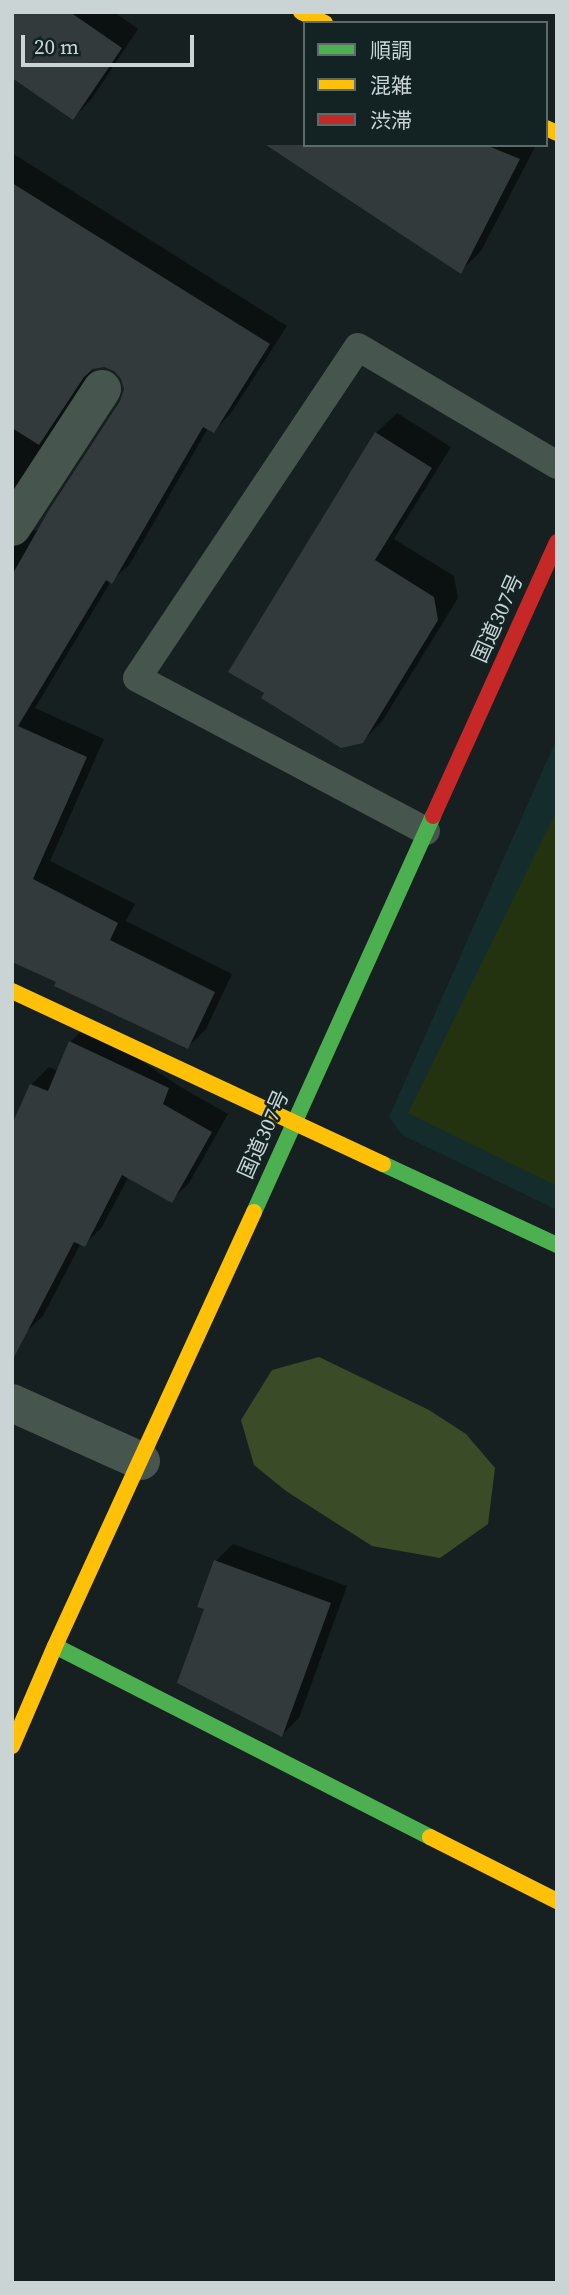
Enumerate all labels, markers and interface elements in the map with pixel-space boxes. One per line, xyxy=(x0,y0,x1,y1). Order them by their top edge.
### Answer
scale bar xyxy=(24,21,198,65)
legend xyxy=(303,21,548,147)
text: 20 m xyxy=(34,32,79,61)
text: 順調 xyxy=(370,36,412,65)
text: 混雑 xyxy=(370,71,412,100)
text: 渋滞 xyxy=(370,106,412,135)
street label: 国道307号 xyxy=(468,571,530,667)
street label: 国道307号 xyxy=(234,1087,296,1183)

